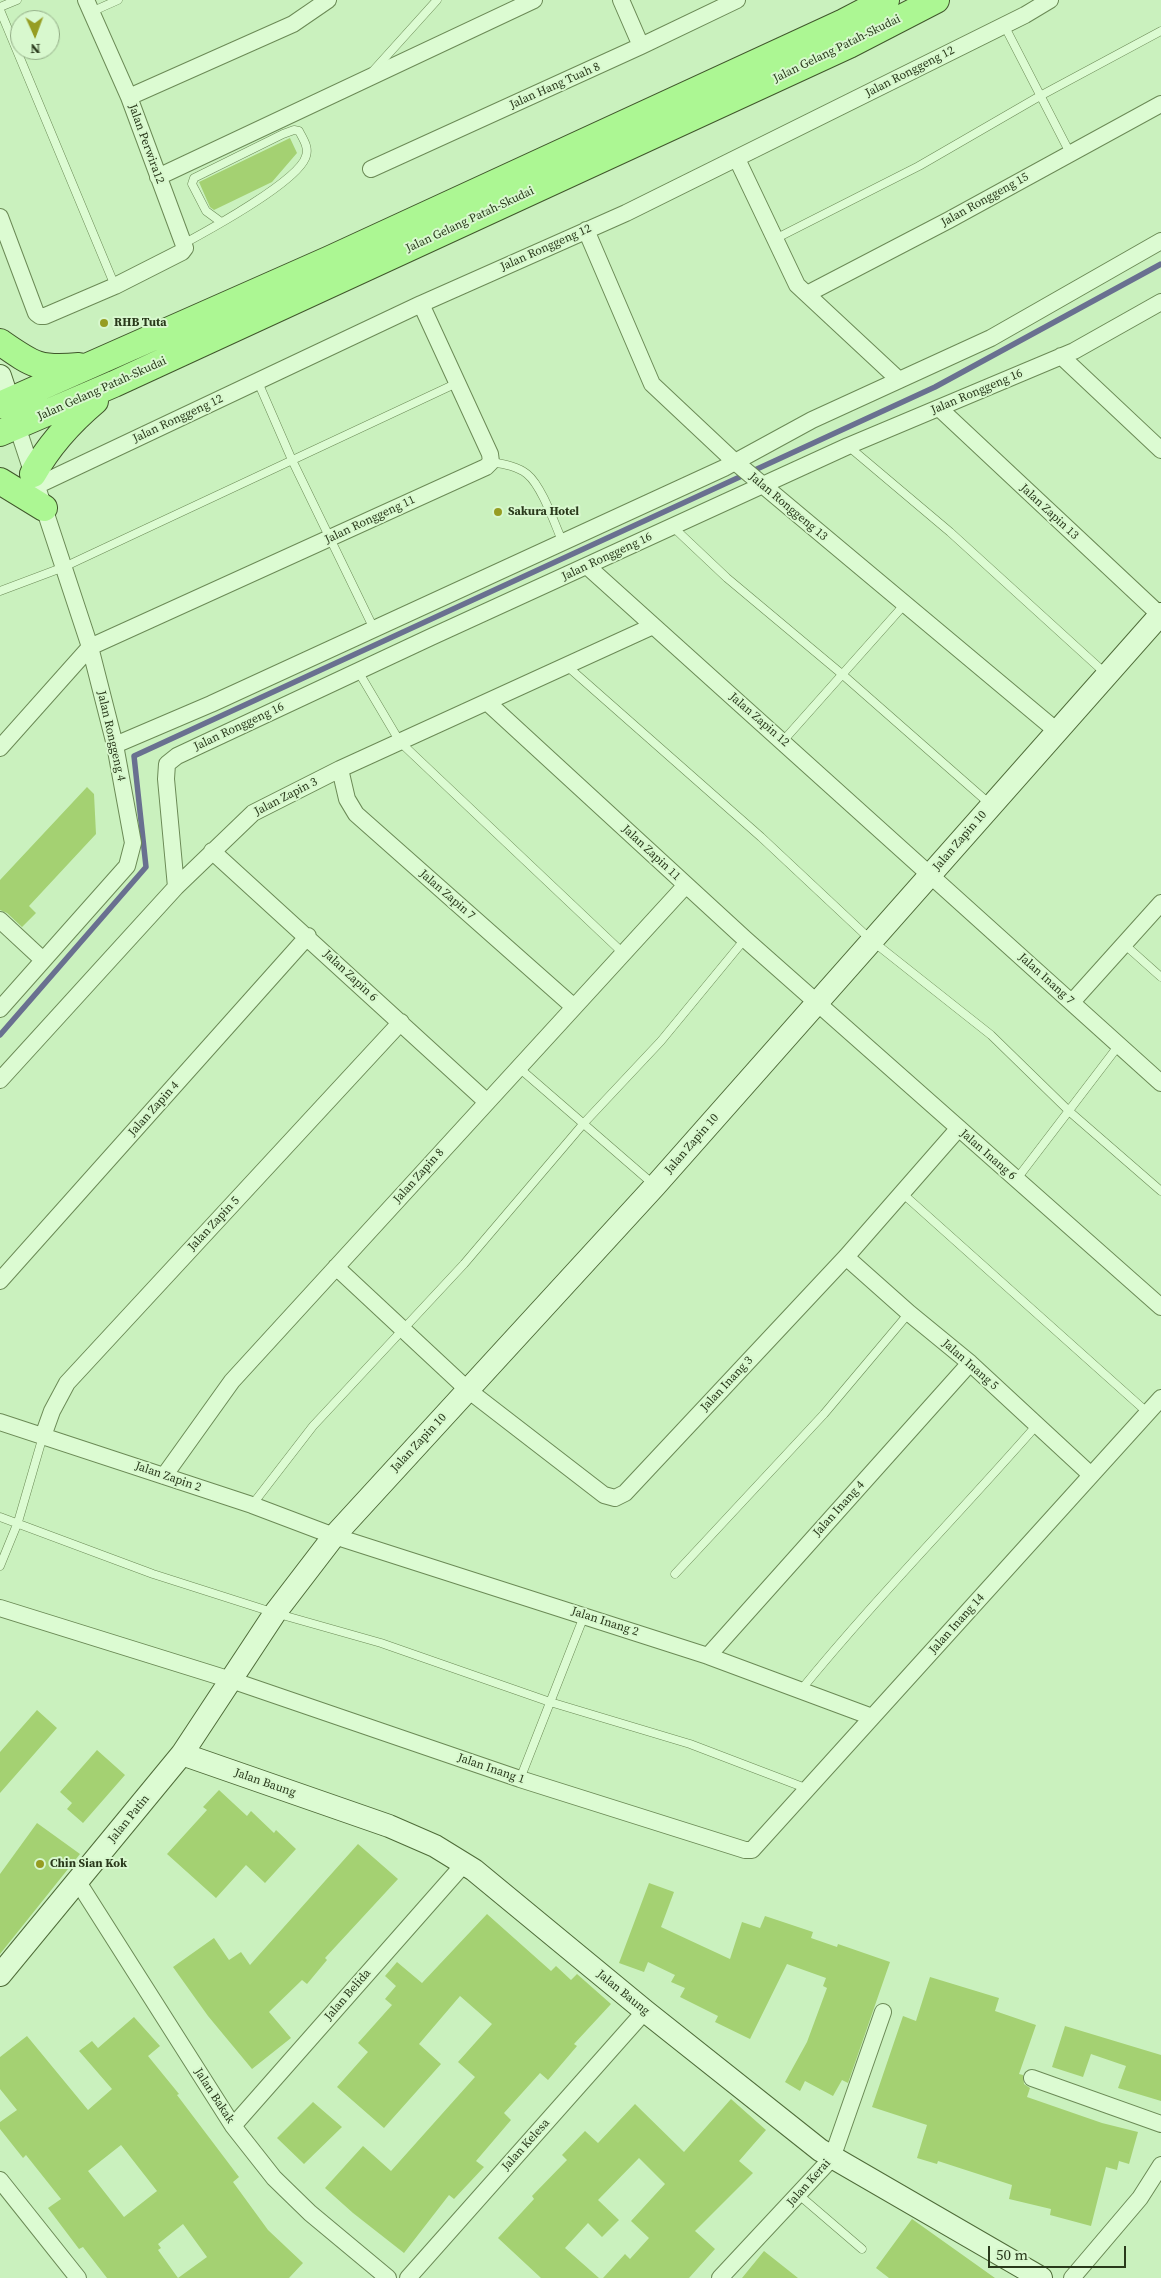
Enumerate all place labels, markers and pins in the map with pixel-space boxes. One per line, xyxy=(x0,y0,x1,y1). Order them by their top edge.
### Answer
place label: RHB Tuta xyxy=(114,316,167,330)
marker: RHB Tuta xyxy=(98,317,110,329)
place label: Sakura Hotel xyxy=(508,505,579,519)
marker: Sakura Hotel xyxy=(492,506,504,518)
place label: Chin Sian Kok xyxy=(50,1857,127,1871)
marker: Chin Sian Kok xyxy=(34,1858,46,1870)

